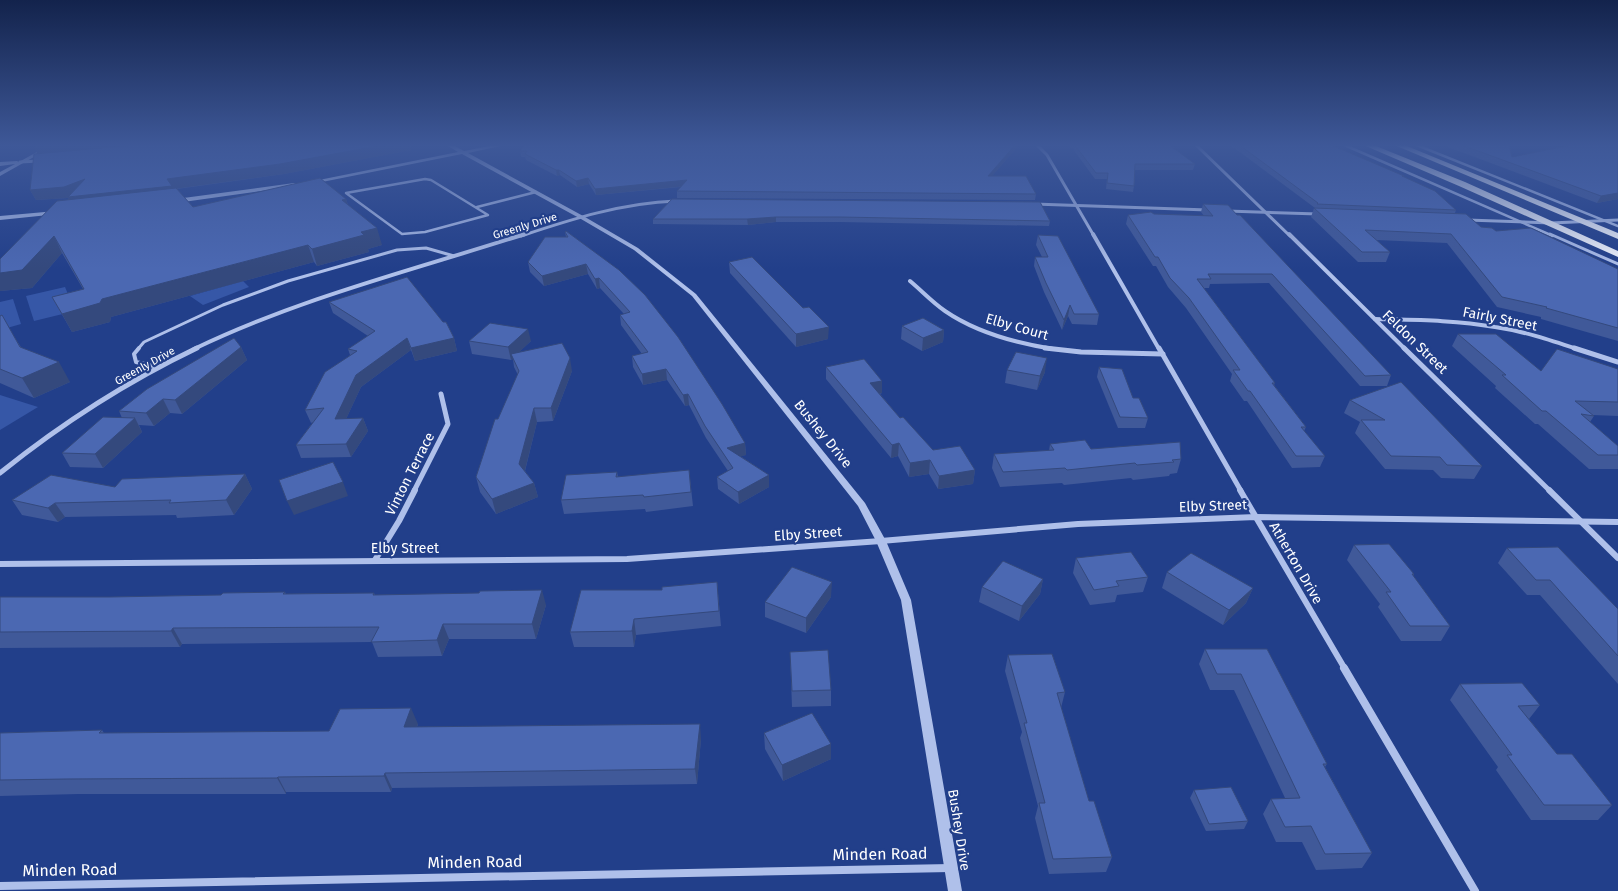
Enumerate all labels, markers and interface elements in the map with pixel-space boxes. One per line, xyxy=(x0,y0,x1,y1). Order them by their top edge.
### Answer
street label: Greenly Drive xyxy=(491,210,559,242)
street label: Fairly Street xyxy=(1461,303,1540,335)
street label: Feldon Street xyxy=(1379,307,1452,378)
street label: Elby Court xyxy=(984,310,1051,344)
street label: Greenly Drive xyxy=(113,344,177,388)
street label: Bushey Drive xyxy=(790,397,856,471)
street label: Vinton Terrace xyxy=(382,430,438,518)
street label: Elby Street xyxy=(1179,496,1248,516)
street label: Atherton Drive xyxy=(1266,519,1326,607)
street label: Elby Street xyxy=(773,523,844,545)
street label: Elby Street xyxy=(371,540,440,557)
street label: Bushey Drive xyxy=(944,788,974,872)
street label: Minden Road xyxy=(832,844,928,864)
street label: Minden Road xyxy=(427,852,523,872)
street label: Minden Road xyxy=(22,860,118,880)

